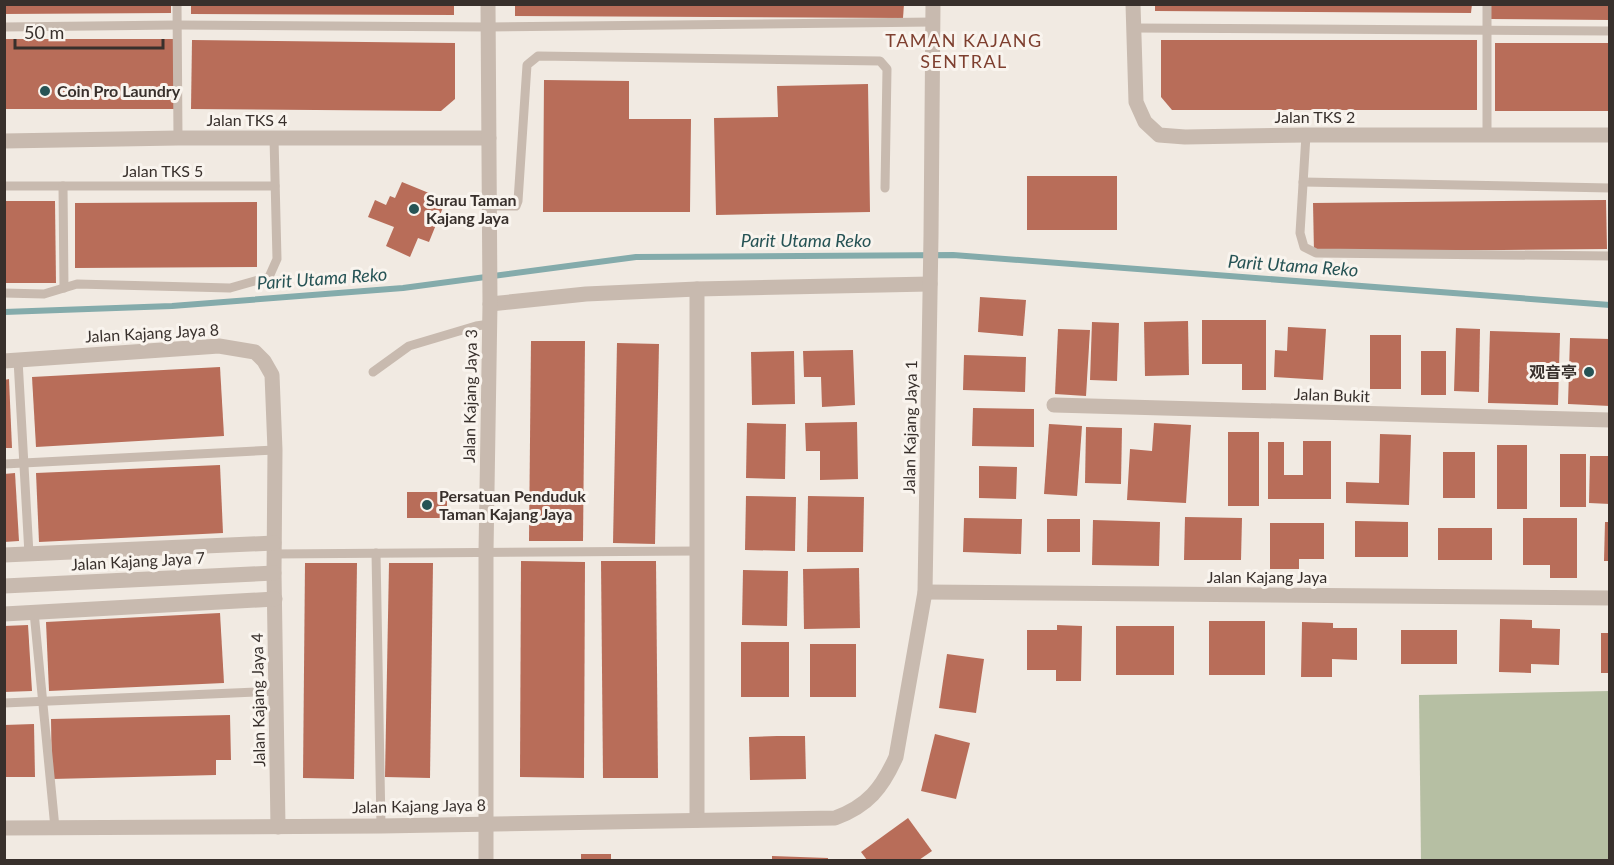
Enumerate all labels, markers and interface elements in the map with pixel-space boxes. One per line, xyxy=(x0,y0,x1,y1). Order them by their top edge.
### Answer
scale bar xyxy=(15,12,164,50)
text: 50 m xyxy=(24,21,64,43)
district label: TAMAN KAJANG SENTRAL xyxy=(885,29,1043,72)
place label: Coin Pro Laundry xyxy=(57,81,181,100)
marker: Coin Pro Laundry xyxy=(38,84,52,98)
street label: Jalan TKS 2 xyxy=(1275,107,1355,126)
street label: Jalan TKS 4 xyxy=(207,110,287,129)
street label: Jalan TKS 5 xyxy=(123,161,203,180)
place label: Surau Taman Kajang Jaya xyxy=(426,190,517,227)
marker: Surau Taman Kajang Jaya xyxy=(407,202,421,216)
water label: Parit Utama Reko xyxy=(741,229,871,251)
water label: Parit Utama Reko xyxy=(1227,249,1359,281)
water label: Parit Utama Reko xyxy=(256,262,388,294)
street label: Jalan Kajang Jaya 8 xyxy=(85,320,219,345)
street label: Jalan Kajang Jaya 3 xyxy=(459,329,480,463)
street label: Jalan Kajang Jaya 1 xyxy=(899,360,920,494)
place label: 观音亭 xyxy=(1529,362,1577,381)
marker: 观音亭 xyxy=(1582,365,1596,379)
street label: Jalan Bukit xyxy=(1294,384,1371,405)
place label: Persatuan Penduduk Taman Kajang Jaya xyxy=(439,486,586,523)
marker: Persatuan Penduduk Taman Kajang Jaya xyxy=(420,498,434,512)
street label: Jalan Kajang Jaya 7 xyxy=(71,548,205,573)
street label: Jalan Kajang Jaya xyxy=(1207,567,1327,586)
street label: Jalan Kajang Jaya 4 xyxy=(247,633,268,767)
street label: Jalan Kajang Jaya 8 xyxy=(352,795,486,816)

